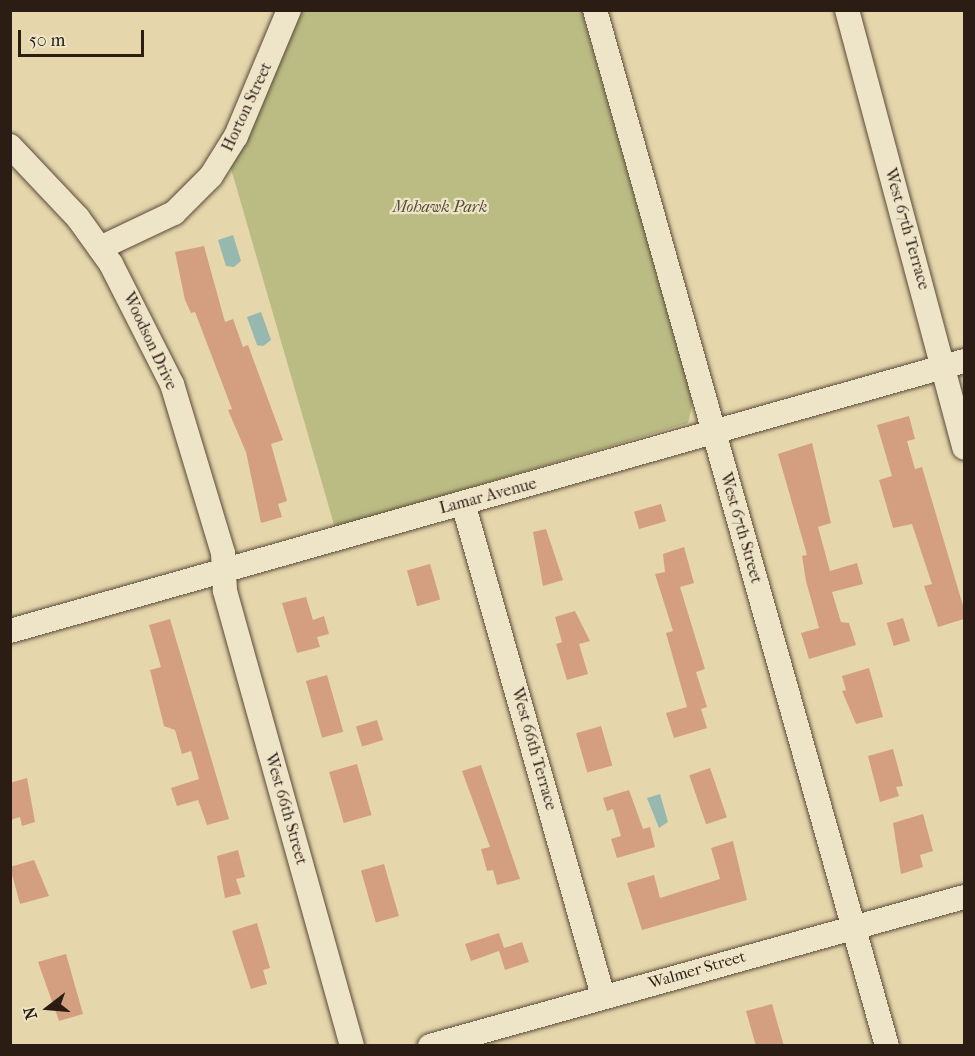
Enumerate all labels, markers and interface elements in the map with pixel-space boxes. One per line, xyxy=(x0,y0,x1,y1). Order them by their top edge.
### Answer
scale bar xyxy=(21,18,147,56)
text: 50 m xyxy=(29,30,65,51)
street label: Horton Street xyxy=(218,59,276,155)
street label: West 67th Terrace xyxy=(880,166,934,292)
park label: Mohawk Park xyxy=(393,197,487,217)
street label: Woodson Drive xyxy=(119,289,181,393)
street label: West 67th Street xyxy=(716,470,766,586)
street label: Lamar Avenue xyxy=(437,474,539,518)
street label: West 66th Terrace xyxy=(507,686,561,812)
street label: West 66th Street xyxy=(261,751,311,867)
street label: Walmer Street xyxy=(646,947,748,993)
north arrow xyxy=(18,978,78,1038)
text: N xyxy=(19,1005,41,1022)

